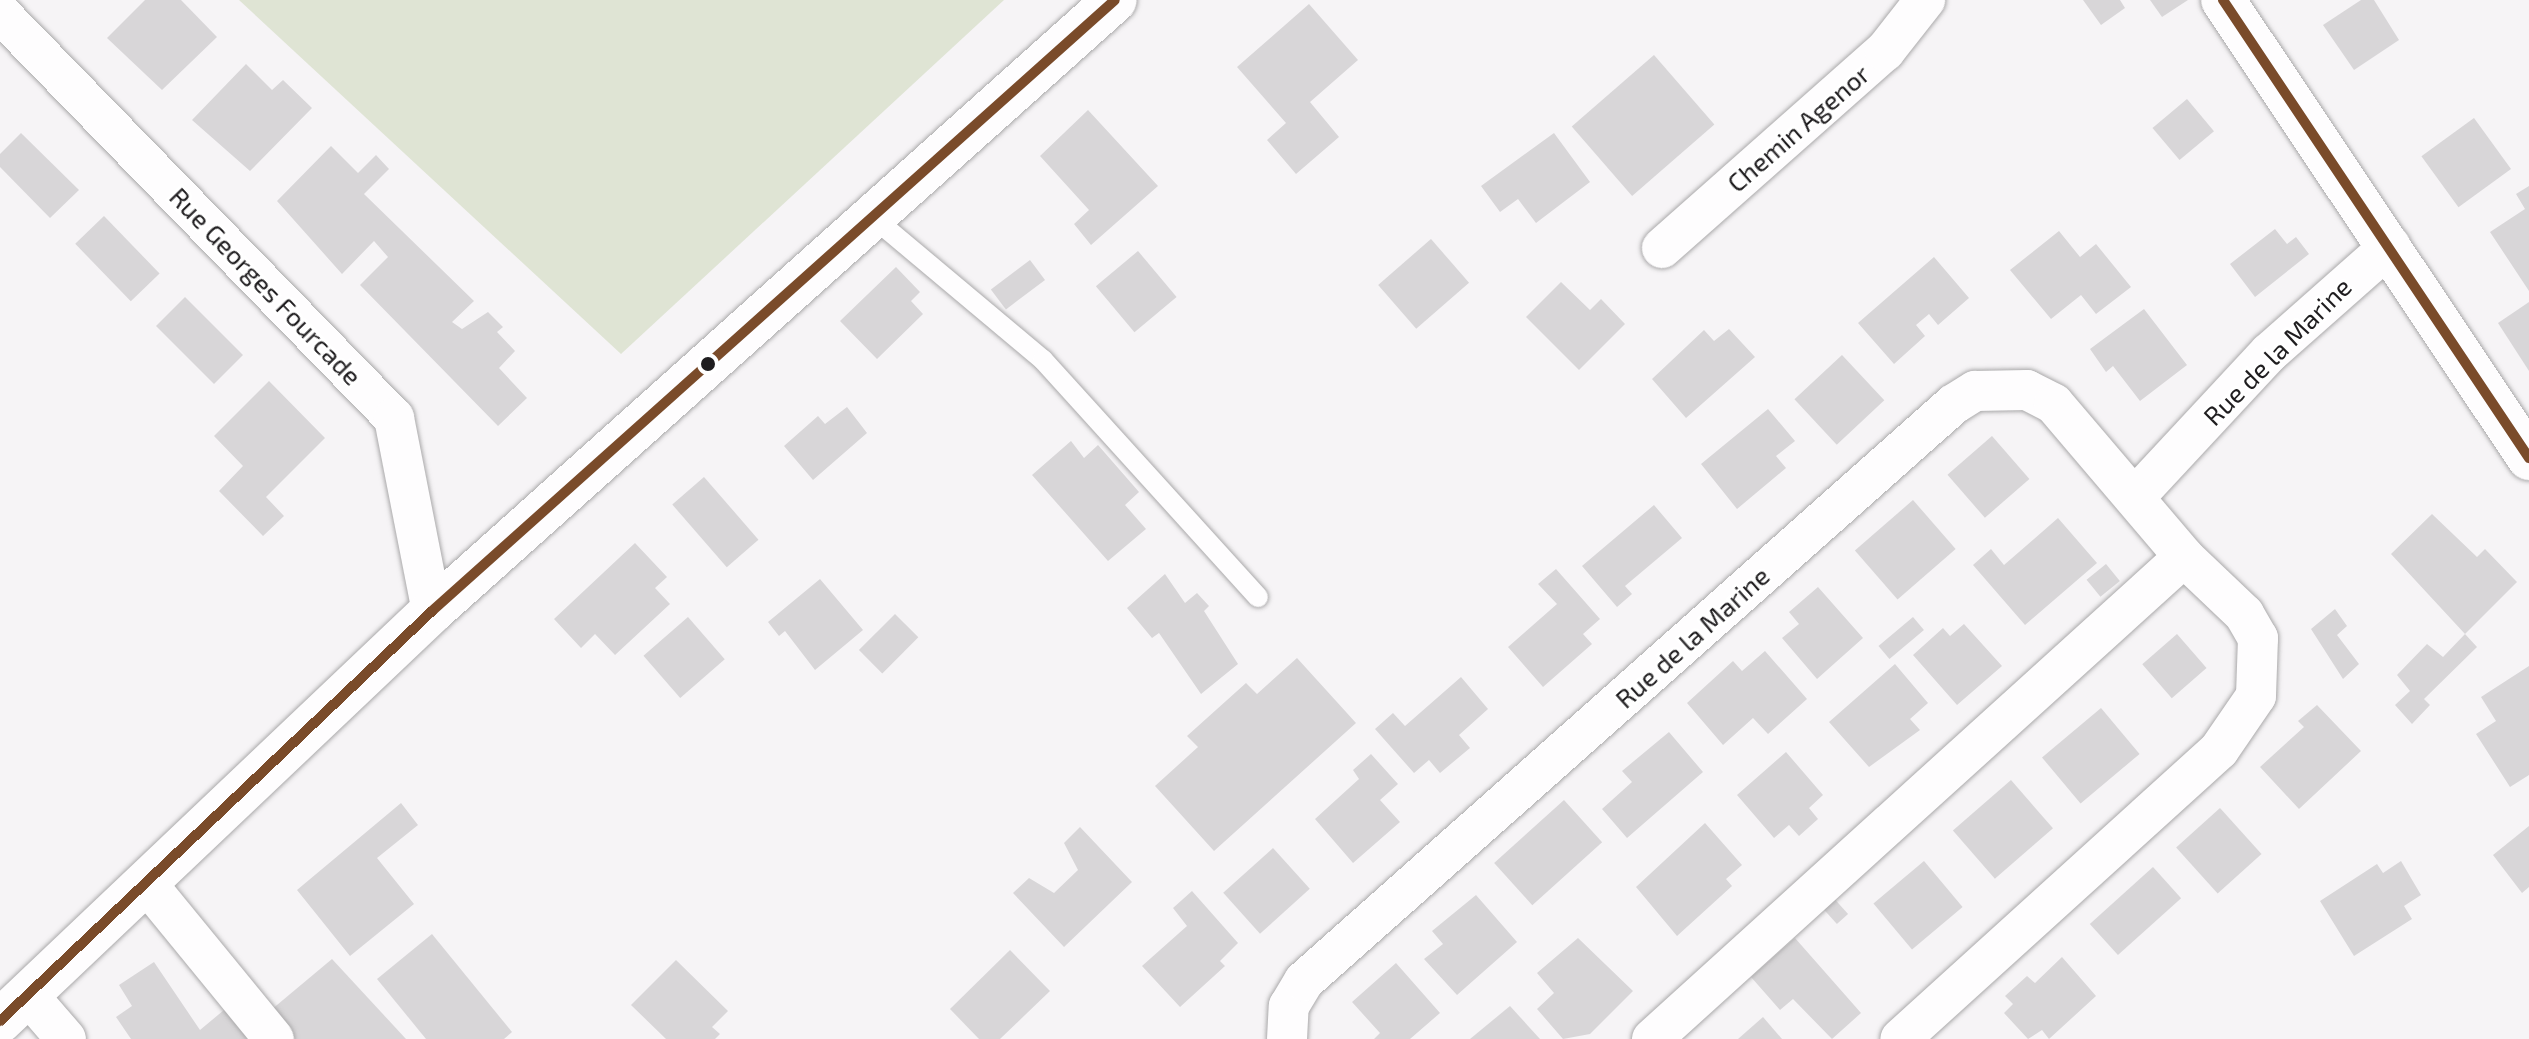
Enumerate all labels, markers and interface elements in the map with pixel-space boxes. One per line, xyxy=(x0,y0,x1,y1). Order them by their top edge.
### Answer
street label: Chemin Agenor xyxy=(1720,58,1876,198)
street label: Rue Georges Fourcade xyxy=(164,181,368,391)
street label: Rue de la Marine xyxy=(2197,271,2357,431)
unlabelled marker xyxy=(700,356,716,372)
street label: Rue de la Marine xyxy=(1609,560,1775,714)

